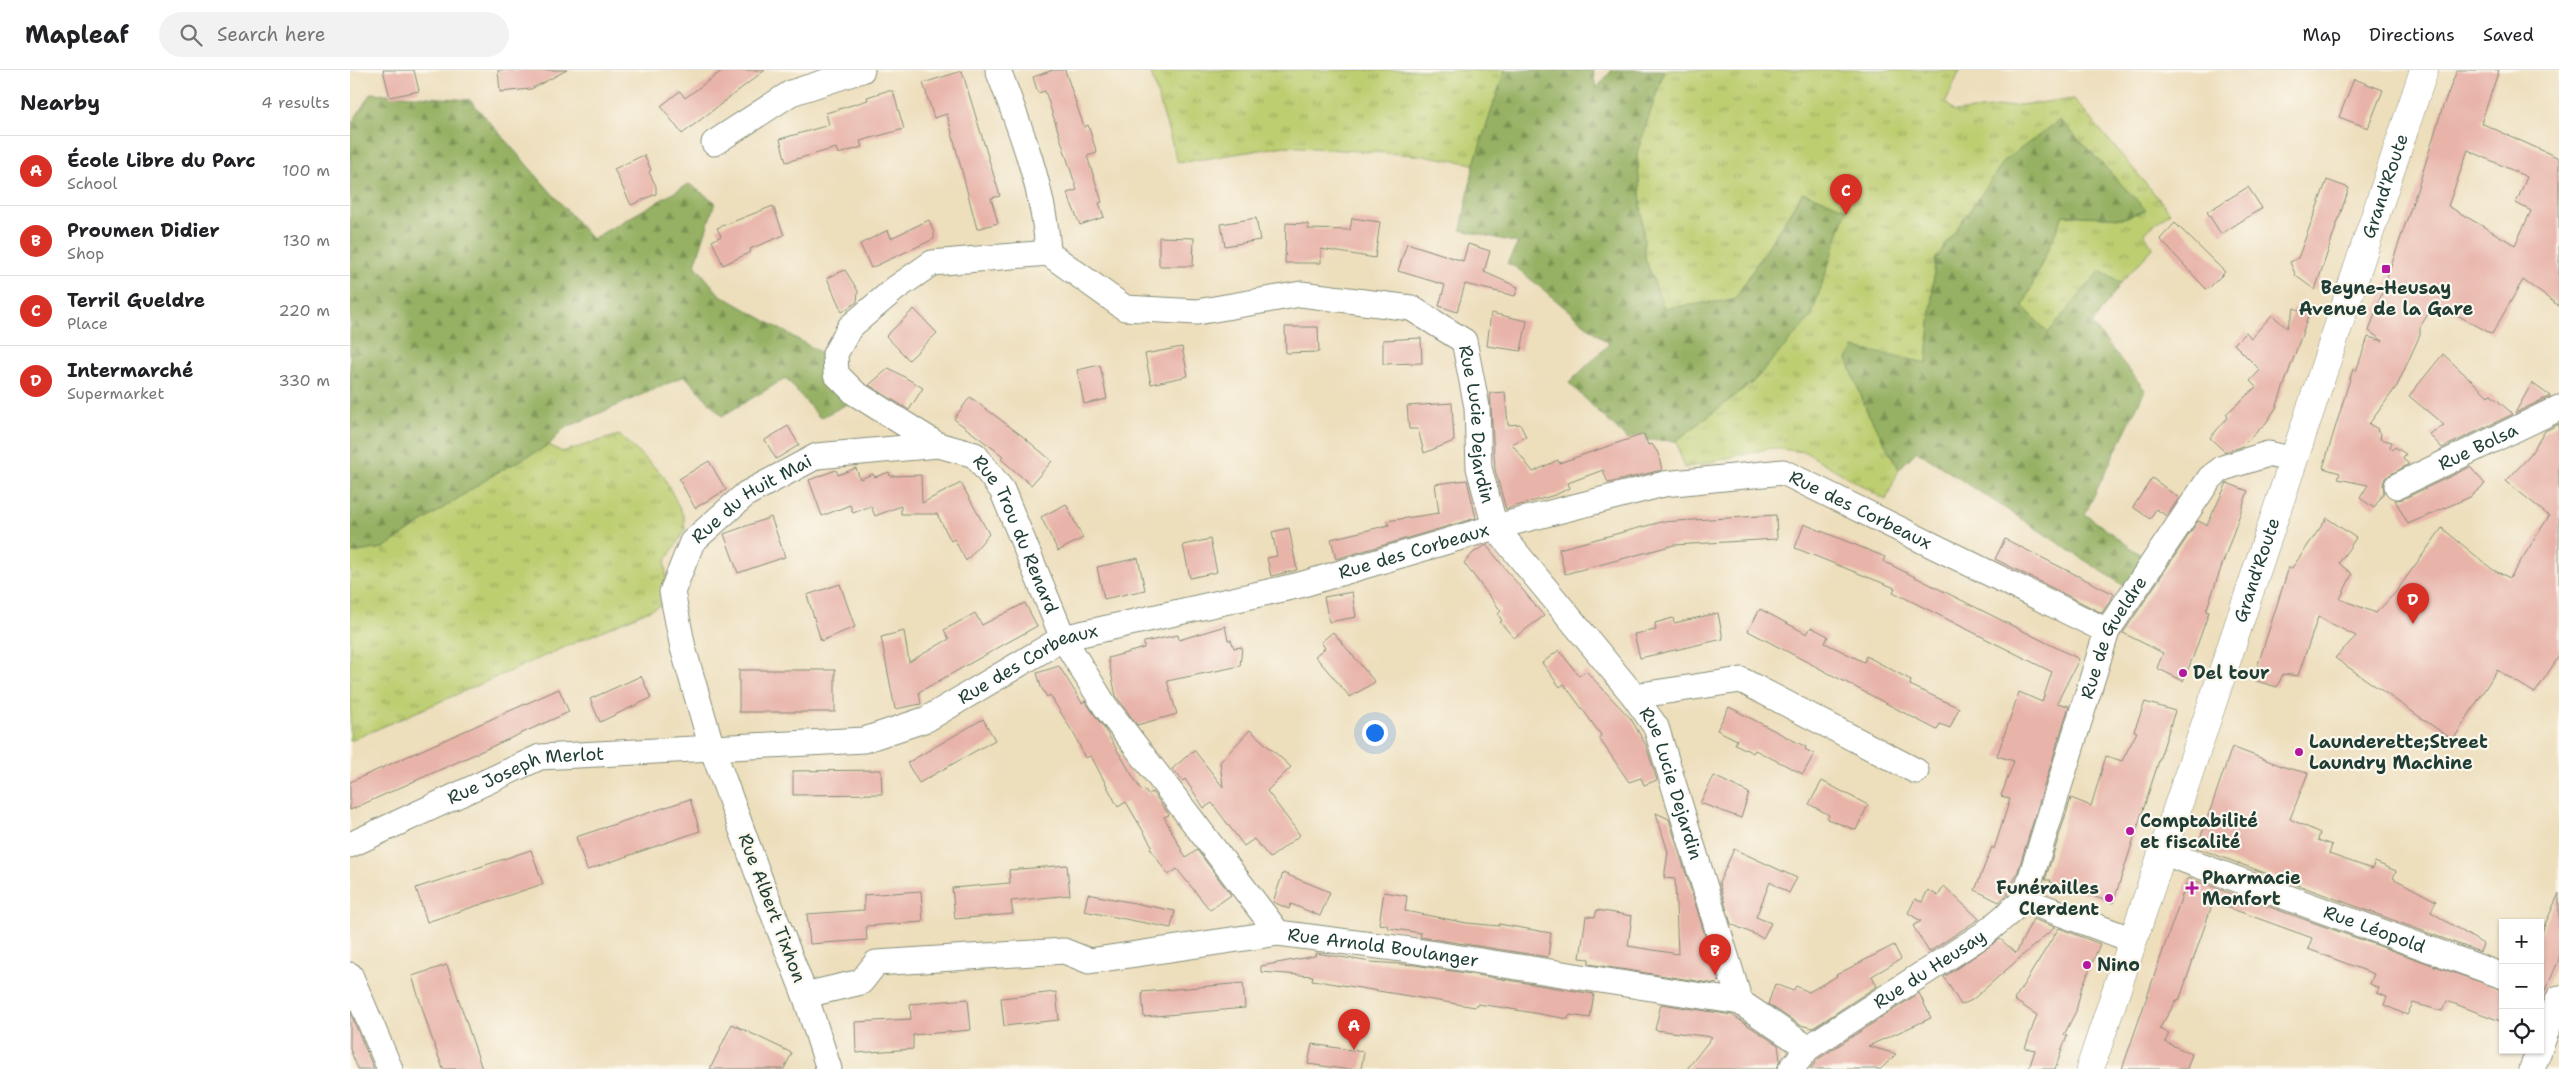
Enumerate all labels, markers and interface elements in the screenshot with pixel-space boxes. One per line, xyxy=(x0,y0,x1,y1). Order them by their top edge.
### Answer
search box xyxy=(159,12,509,57)
text: Mapleaf xyxy=(25,19,129,51)
icon: search xyxy=(177,21,205,49)
text: Search here xyxy=(217,22,325,47)
text: Map xyxy=(2303,23,2341,47)
text: Directions xyxy=(2369,23,2455,47)
text: Saved xyxy=(2483,23,2534,47)
text: Nearby xyxy=(20,89,100,117)
text: 4 results xyxy=(261,92,330,113)
street label: Grand'Route xyxy=(2357,131,2414,242)
text: École Libre du Parc xyxy=(67,148,255,173)
text: A xyxy=(30,160,42,181)
text: 100 m xyxy=(282,160,330,181)
text: School xyxy=(67,173,117,194)
pin: C xyxy=(1830,174,1862,215)
text: Proumen Didier xyxy=(67,218,220,243)
text: B xyxy=(31,230,41,251)
text: 130 m xyxy=(283,230,330,251)
text: Shop xyxy=(67,243,104,264)
marker: Beyne-Heusay Avenue de la Gare xyxy=(2380,263,2392,275)
place label: Beyne-Heusay Avenue de la Gare xyxy=(2299,276,2474,321)
text: Terril Gueldre xyxy=(67,288,205,313)
text: C xyxy=(31,300,41,321)
text: 220 m xyxy=(278,300,330,321)
text: Place xyxy=(67,313,108,334)
street label: Rue Lucie Dejardin xyxy=(1453,343,1500,506)
text: Intermarché xyxy=(67,358,193,383)
text: D xyxy=(30,370,42,391)
text: 330 m xyxy=(278,370,330,391)
text: Supermarket xyxy=(67,383,164,404)
street label: Rue Bolsa xyxy=(2434,418,2522,476)
street label: Rue du Huit Mai xyxy=(686,449,816,549)
street label: Rue Trou du Renard xyxy=(967,450,1064,617)
street label: Rue des Corbeaux xyxy=(1785,465,1936,555)
street label: Grand'Route xyxy=(2228,515,2285,626)
street label: Rue des Corbeaux xyxy=(1336,517,1492,585)
street label: Rue de Gueldre xyxy=(2075,572,2152,702)
pin: D xyxy=(2397,583,2429,624)
street label: Rue des Corbeaux xyxy=(953,619,1100,710)
place label: Del tour xyxy=(2193,661,2270,685)
marker: Del tour xyxy=(2177,667,2189,679)
street label: Rue Lucie Dejardin xyxy=(1634,702,1708,863)
your location xyxy=(1362,720,1388,746)
place label: Launderette;Street Laundry Machine xyxy=(2309,730,2488,775)
street label: Rue Joseph Merlot xyxy=(443,742,605,810)
marker: Launderette;Street Laundry Machine xyxy=(2293,746,2305,758)
place label: Comptabilité et fiscalité xyxy=(2140,809,2258,854)
marker: Comptabilité et fiscalité xyxy=(2124,825,2136,837)
street label: Rue Albert Tixhon xyxy=(733,830,811,986)
place label: Pharmacie Monfort xyxy=(2202,866,2301,911)
place label: Funérailles Clerdent xyxy=(1996,876,2099,921)
marker: Pharmacie Monfort xyxy=(2186,882,2198,894)
marker: Funérailles Clerdent xyxy=(2103,892,2115,904)
street label: Rue Léopold xyxy=(2320,900,2429,959)
map controls xyxy=(2499,919,2544,1054)
button: + xyxy=(2499,919,2544,964)
street label: Rue Arnold Boulanger xyxy=(1286,922,1481,973)
street label: Rue du Heusay xyxy=(1869,924,1991,1014)
pin: B xyxy=(1699,934,1731,975)
place label: Nino xyxy=(2097,953,2140,977)
marker: Nino xyxy=(2081,959,2093,971)
button: − xyxy=(2499,964,2544,1009)
pin: A xyxy=(1338,1009,1370,1050)
button: locate xyxy=(2499,1009,2544,1054)

